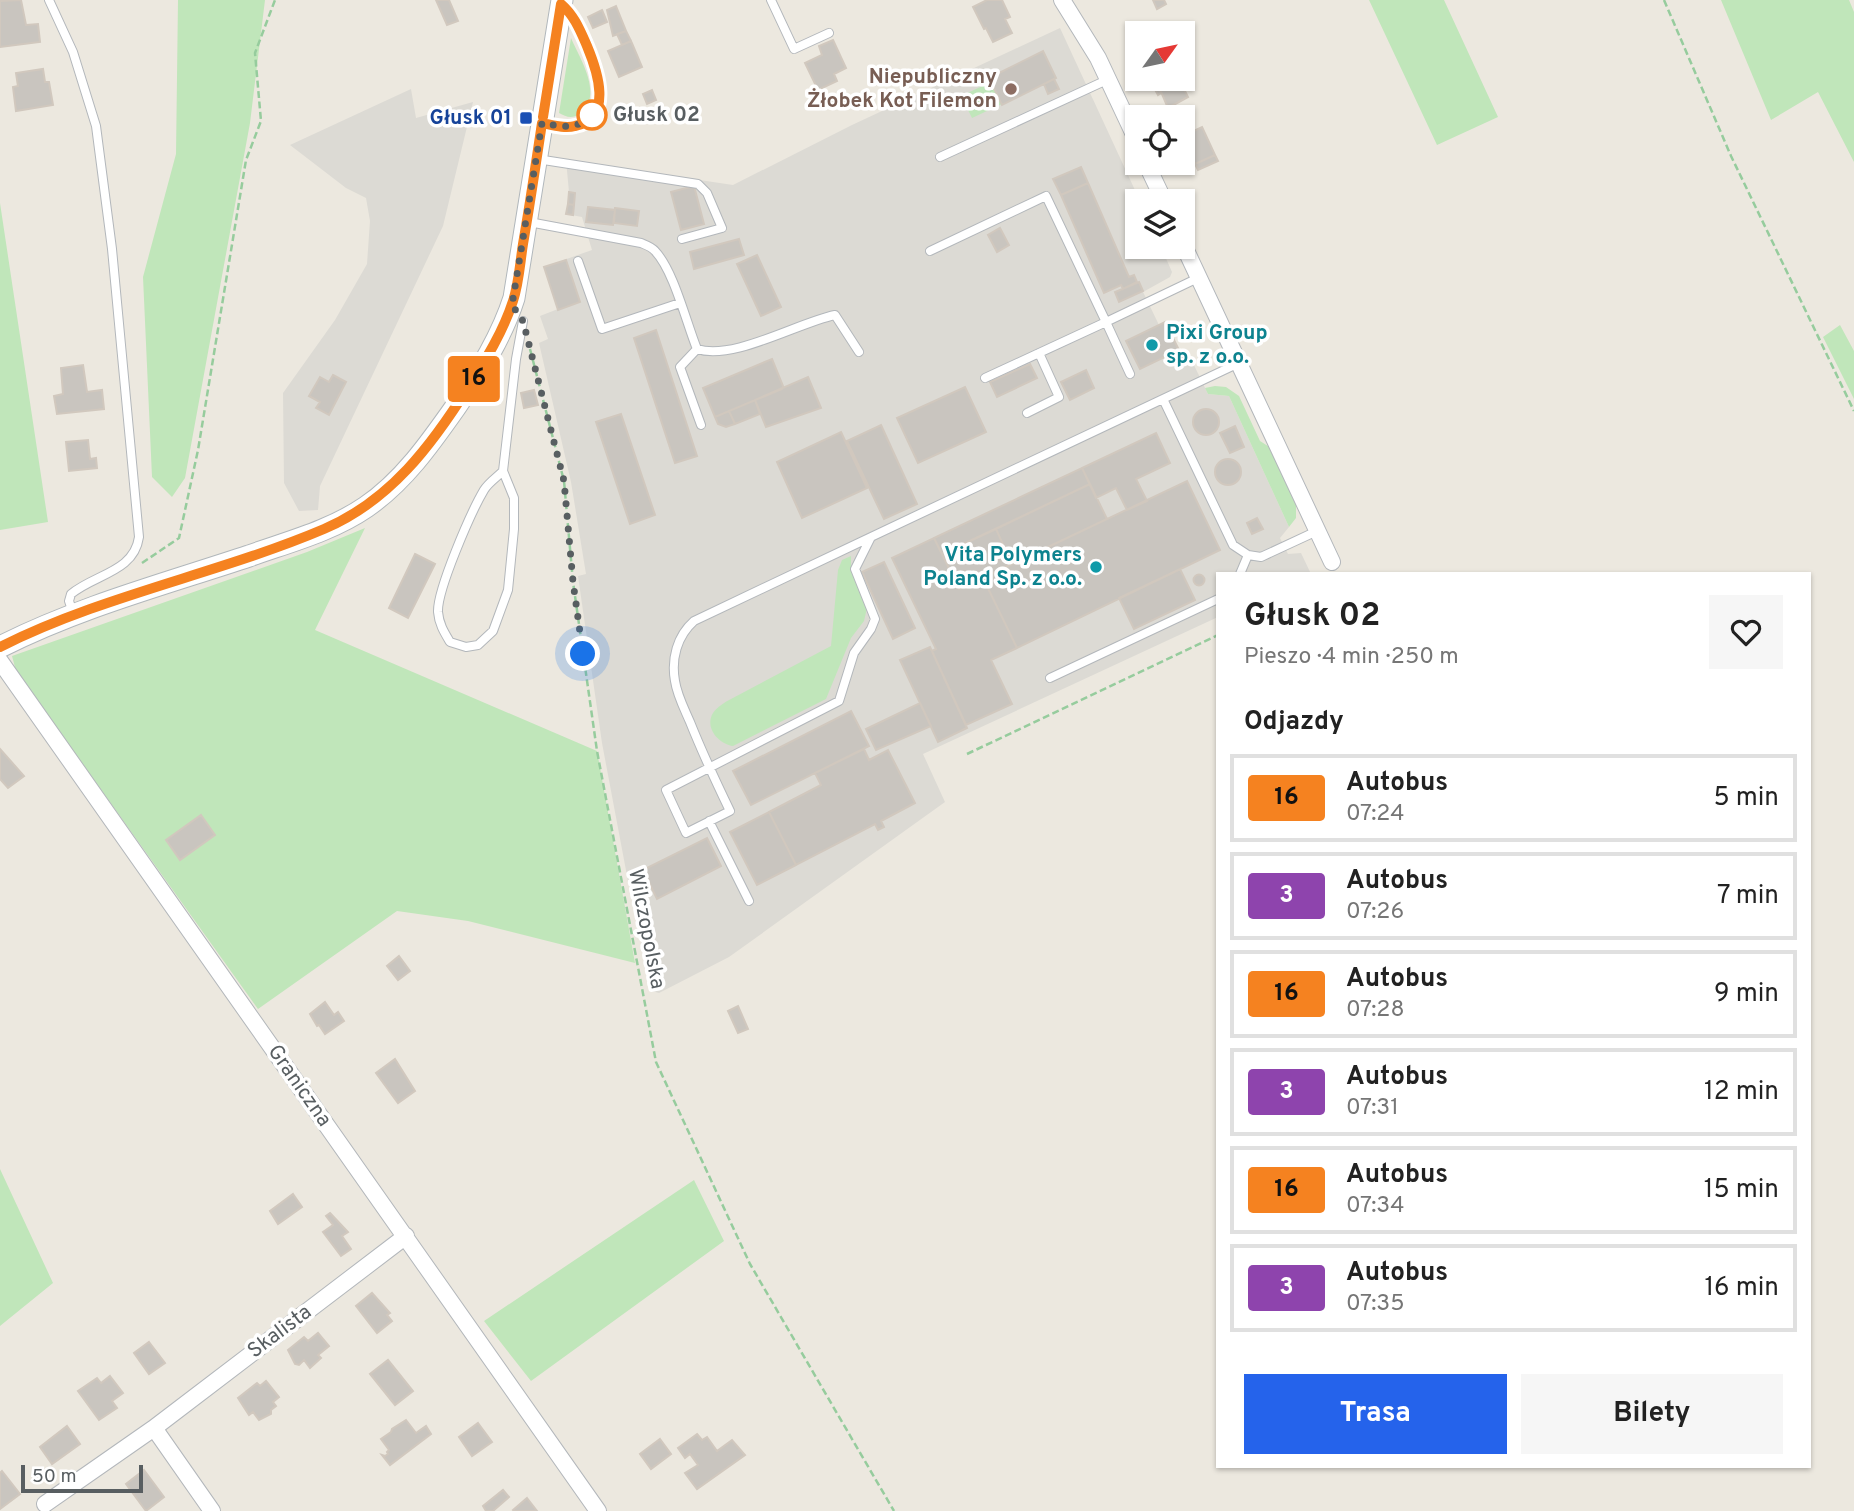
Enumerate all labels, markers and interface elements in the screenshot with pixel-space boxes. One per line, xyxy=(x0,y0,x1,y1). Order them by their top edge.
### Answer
north arrow xyxy=(1125,21,1195,91)
map controls xyxy=(1125,21,1195,259)
place label: Niepubliczny Żłobek Kot Filemon xyxy=(807,64,997,115)
marker: Niepubliczny Żłobek Kot Filemon xyxy=(1003,81,1019,97)
marker: Głusk 02 xyxy=(577,100,607,130)
place label: Głusk 02 xyxy=(613,102,700,129)
place label: Głusk 01 xyxy=(430,105,512,132)
button: locate xyxy=(1125,105,1195,175)
marker: Głusk 01 xyxy=(518,110,534,126)
button: layers xyxy=(1125,189,1195,259)
place label: Pixi Group sp. z o.o. xyxy=(1166,320,1268,371)
marker: Pixi Group sp. z o.o. xyxy=(1144,337,1160,353)
line badge: 16 xyxy=(442,356,505,402)
text: 16 xyxy=(462,364,486,394)
place label: Vita Polymers Poland Sp. z o.o. xyxy=(923,542,1082,593)
marker: Vita Polymers Poland Sp. z o.o. xyxy=(1088,559,1104,575)
button: heart xyxy=(1709,595,1783,669)
text: Głusk 02 xyxy=(1244,596,1380,638)
your location xyxy=(565,636,600,671)
text: Pieszo · 4 min · 250 m xyxy=(1244,643,1459,672)
text: Odjazdy xyxy=(1244,706,1344,739)
text: Autobus xyxy=(1346,767,1448,800)
text: 5 min xyxy=(1713,782,1779,815)
text: 16 xyxy=(1274,783,1299,813)
text: 07:24 xyxy=(1346,800,1404,829)
text: Autobus xyxy=(1346,865,1448,898)
street label: Wilczopolska xyxy=(621,867,671,991)
text: 7 min xyxy=(1717,880,1779,913)
text: 3 xyxy=(1279,881,1294,911)
text: 07:26 xyxy=(1346,898,1404,927)
text: Autobus xyxy=(1346,963,1448,996)
text: 9 min xyxy=(1714,978,1779,1011)
text: 16 xyxy=(1274,979,1299,1009)
text: 07:28 xyxy=(1346,996,1404,1025)
street label: Graniczna xyxy=(261,1040,337,1132)
text: Autobus xyxy=(1346,1061,1448,1094)
text: 12 min xyxy=(1704,1076,1779,1109)
text: 3 xyxy=(1279,1077,1294,1107)
text: 07:31 xyxy=(1346,1094,1399,1123)
text: Autobus xyxy=(1346,1159,1448,1192)
text: 15 min xyxy=(1704,1174,1779,1207)
text: 16 xyxy=(1274,1175,1299,1205)
text: 07:34 xyxy=(1346,1192,1404,1221)
text: Autobus xyxy=(1346,1257,1448,1290)
text: 16 min xyxy=(1704,1272,1779,1305)
text: 3 xyxy=(1279,1273,1294,1303)
text: 07:35 xyxy=(1346,1290,1404,1319)
street label: Skalista xyxy=(243,1299,317,1365)
button: Trasa xyxy=(1244,1374,1507,1454)
button: Bilety xyxy=(1521,1374,1783,1454)
scale bar xyxy=(21,1462,144,1494)
text: 50 m xyxy=(32,1465,77,1489)

